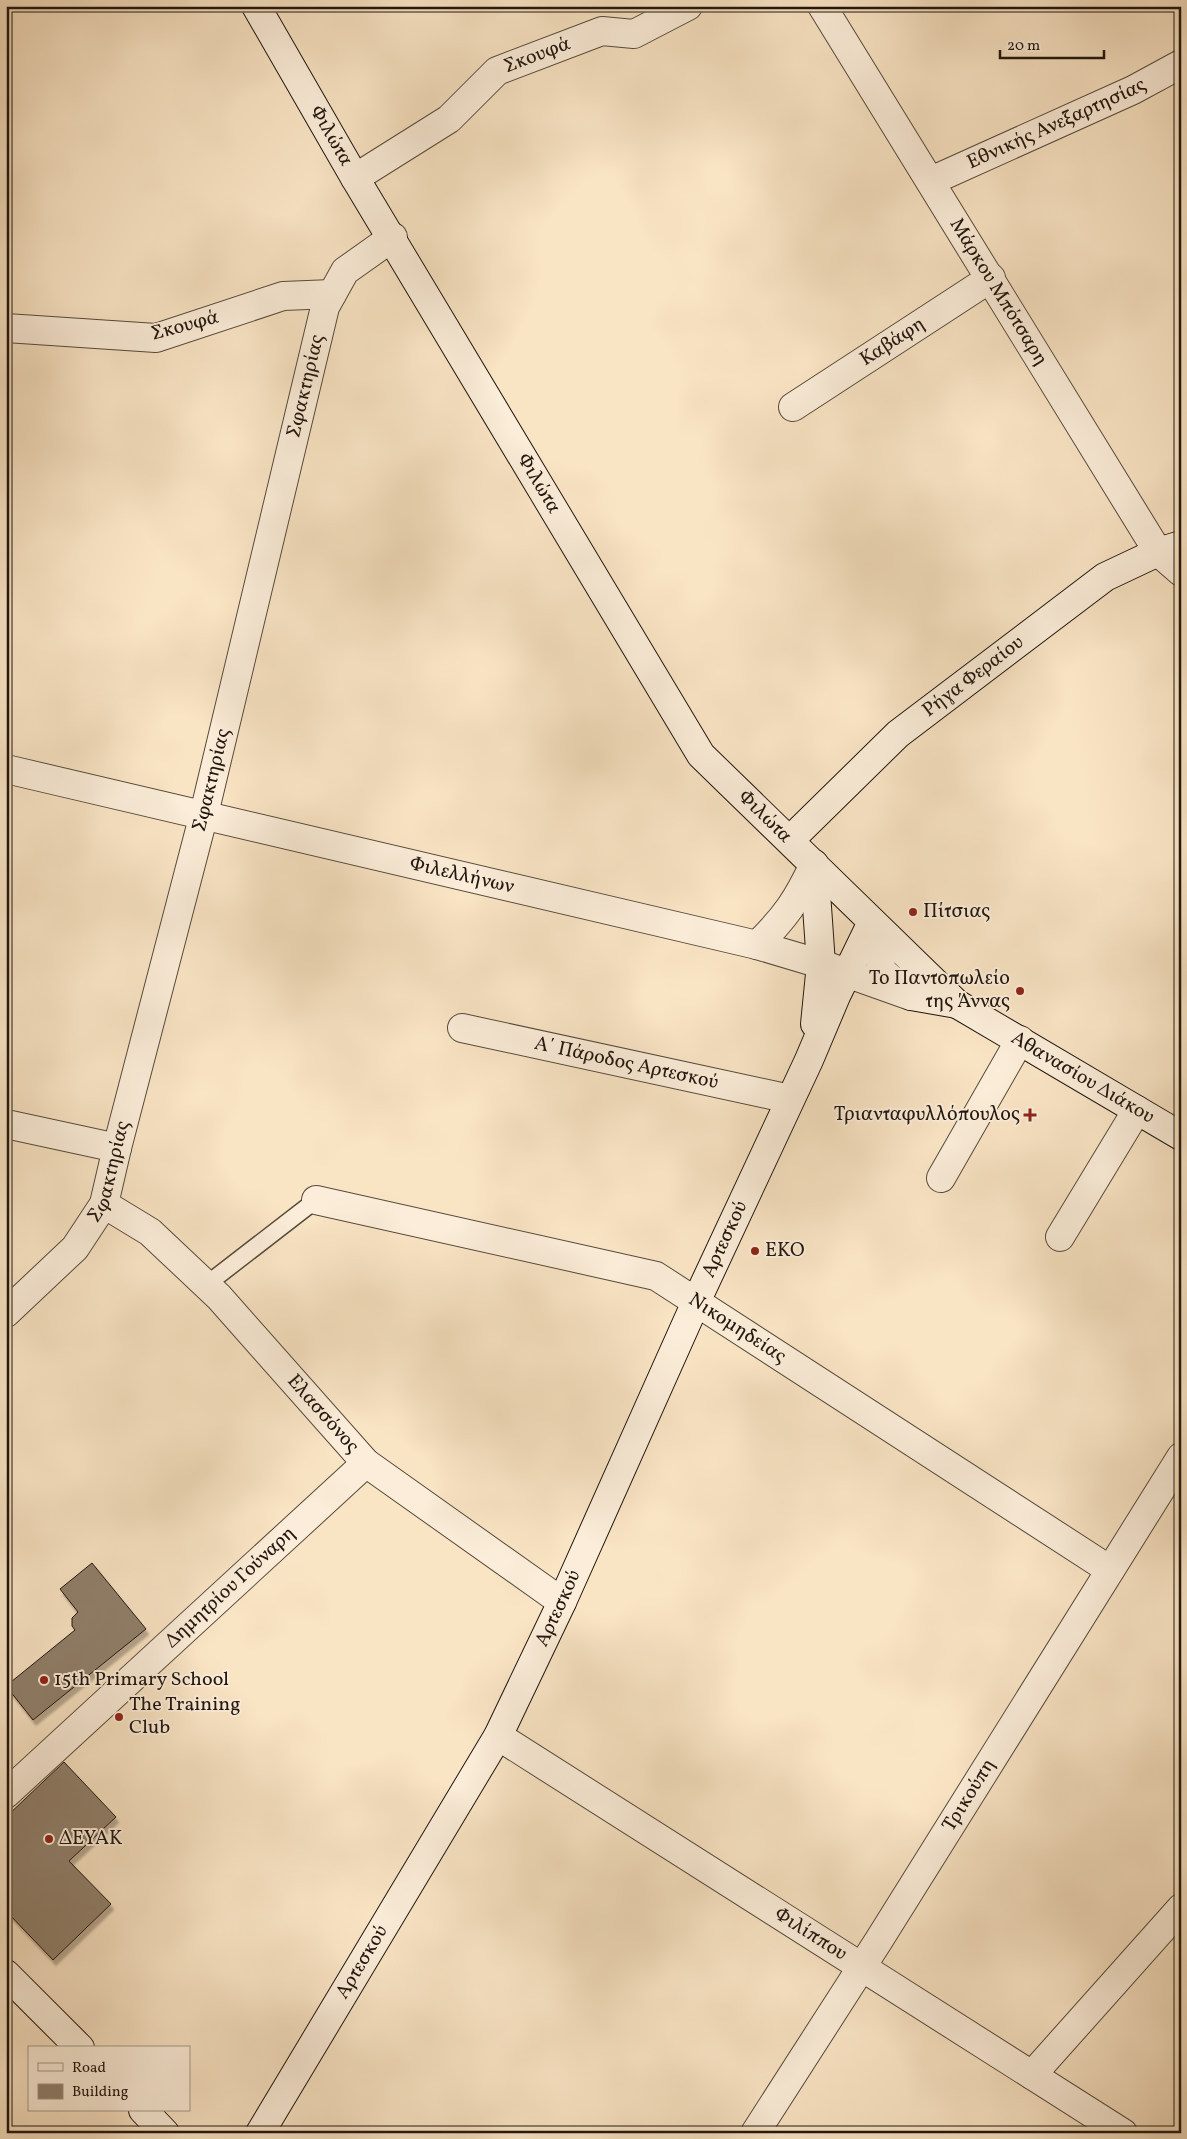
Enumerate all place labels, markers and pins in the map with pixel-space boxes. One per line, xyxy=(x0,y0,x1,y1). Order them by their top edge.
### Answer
place label: Πίτσιας xyxy=(923,898,990,926)
marker: Πίτσιας xyxy=(907,906,919,918)
place label: Το Παντοπωλείο της Άννας xyxy=(869,965,1010,1016)
marker: Το Παντοπωλείο της Άννας xyxy=(1014,985,1026,997)
place label: Τριανταφυλλόπουλος xyxy=(834,1101,1020,1129)
marker: Τριανταφυλλόπουλος xyxy=(1024,1109,1036,1121)
place label: ΕΚΟ xyxy=(765,1237,805,1265)
marker: ΕΚΟ xyxy=(749,1245,761,1257)
place label: 15th Primary School xyxy=(54,1666,229,1694)
marker: 15th Primary School xyxy=(38,1674,50,1686)
place label: The Training Club xyxy=(129,1691,240,1742)
marker: The Training Club xyxy=(113,1711,125,1723)
place label: ΔΕΥΑΚ xyxy=(59,1825,123,1853)
marker: ΔΕΥΑΚ xyxy=(43,1833,55,1845)

